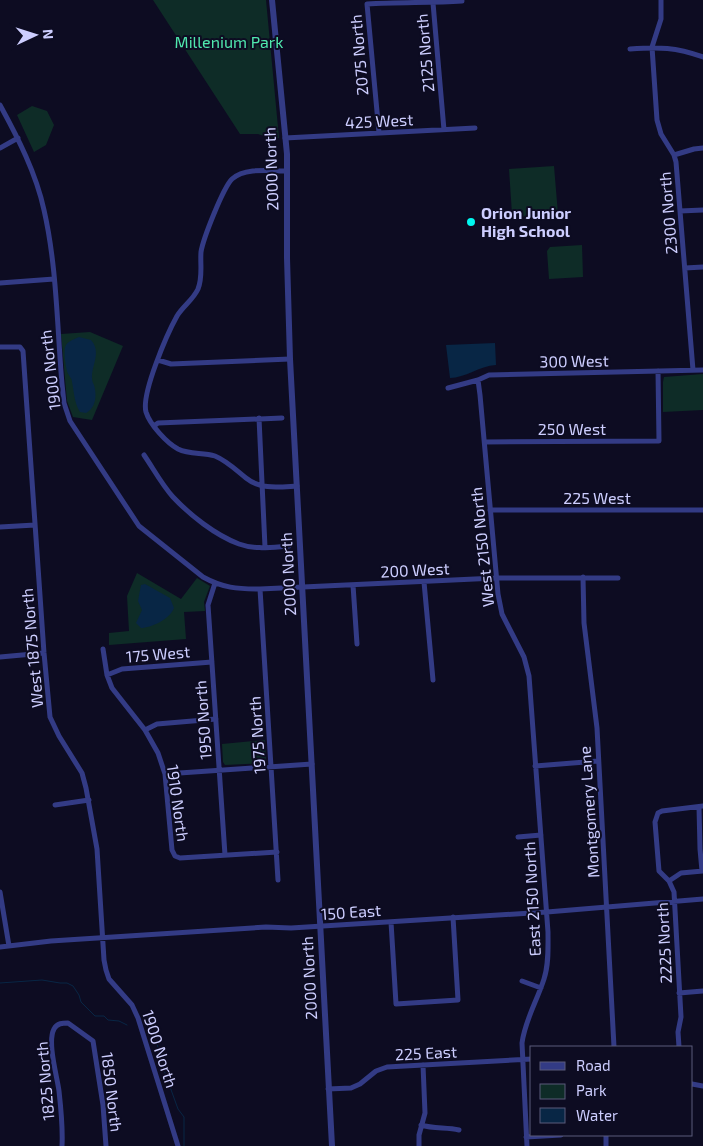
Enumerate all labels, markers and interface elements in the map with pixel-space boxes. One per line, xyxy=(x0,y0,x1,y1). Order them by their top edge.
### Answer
north arrow xyxy=(10,10,60,60)
street label: 2125 North xyxy=(412,13,437,93)
street label: 2075 North xyxy=(346,14,372,96)
text: N xyxy=(40,28,57,40)
park label: Millenium Park xyxy=(175,32,283,51)
street label: 425 West xyxy=(344,109,414,132)
street label: 2000 North xyxy=(260,127,281,211)
street label: 2300 North xyxy=(654,171,681,255)
place label: Orion Junior High School xyxy=(481,203,571,240)
marker: Orion Junior High School xyxy=(465,216,477,228)
street label: 1900 North xyxy=(35,329,64,411)
street label: 300 West xyxy=(539,350,609,371)
street label: 250 West xyxy=(538,419,606,438)
street label: West 2150 North xyxy=(466,486,497,608)
street label: 225 West xyxy=(563,488,631,507)
street label: 2000 North xyxy=(276,532,299,616)
street label: 200 West xyxy=(380,558,450,581)
street label: West 1875 North xyxy=(17,588,46,709)
street label: 175 West xyxy=(125,641,191,666)
street label: 1950 North xyxy=(190,680,215,760)
street label: 1975 North xyxy=(244,695,269,775)
street label: Montgomery Lane xyxy=(574,745,603,879)
street label: 1910 North xyxy=(164,763,193,843)
street label: East 2150 North xyxy=(519,841,544,957)
street label: 150 East xyxy=(320,900,382,923)
street label: 2225 North xyxy=(652,902,675,984)
street label: 2000 North xyxy=(297,936,320,1020)
street label: 1900 North xyxy=(139,1008,182,1090)
street label: 1825 North xyxy=(32,1041,57,1121)
street label: 225 East xyxy=(394,1041,457,1064)
legend xyxy=(530,1046,693,1136)
street label: 1850 North xyxy=(98,1051,127,1133)
text: Road xyxy=(576,1056,611,1074)
text: Park xyxy=(576,1081,607,1099)
text: Water xyxy=(576,1106,618,1124)

